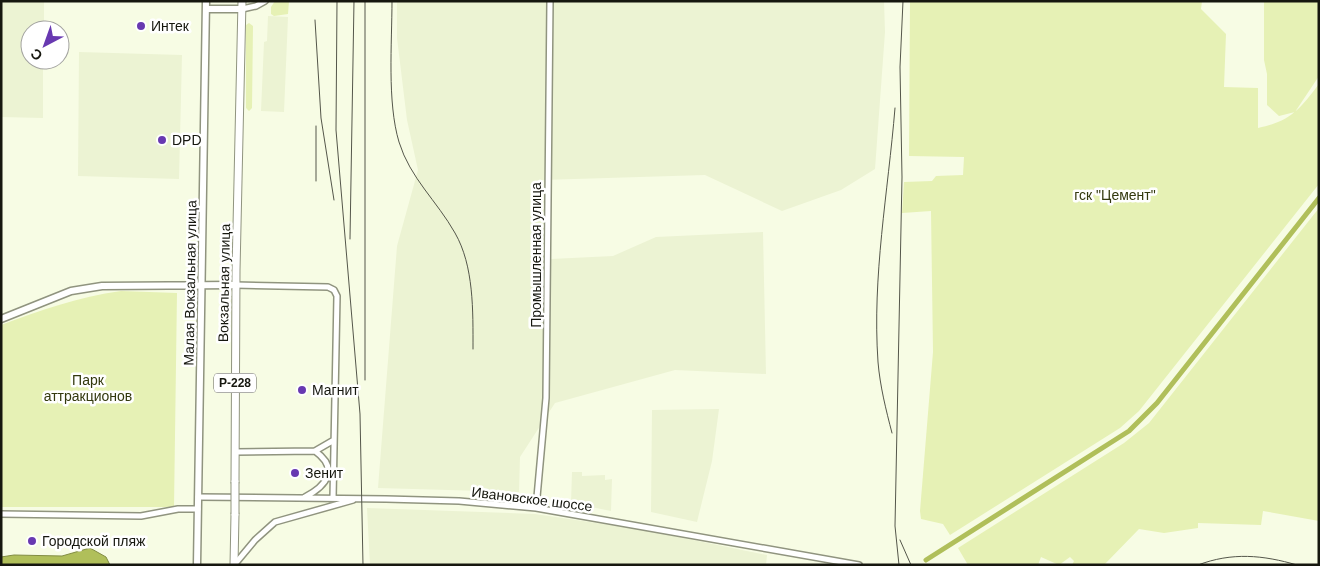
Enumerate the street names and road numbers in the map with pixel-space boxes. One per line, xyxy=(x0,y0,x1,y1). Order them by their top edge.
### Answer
street label: Промышленная улица xyxy=(528,182,544,328)
street label: Малая Вокзальная улица xyxy=(181,200,199,366)
street label: Вокзальная улица xyxy=(215,223,233,342)
road number: Р-228 xyxy=(214,373,256,392)
street label: Ивановское шоссе xyxy=(471,484,593,514)

